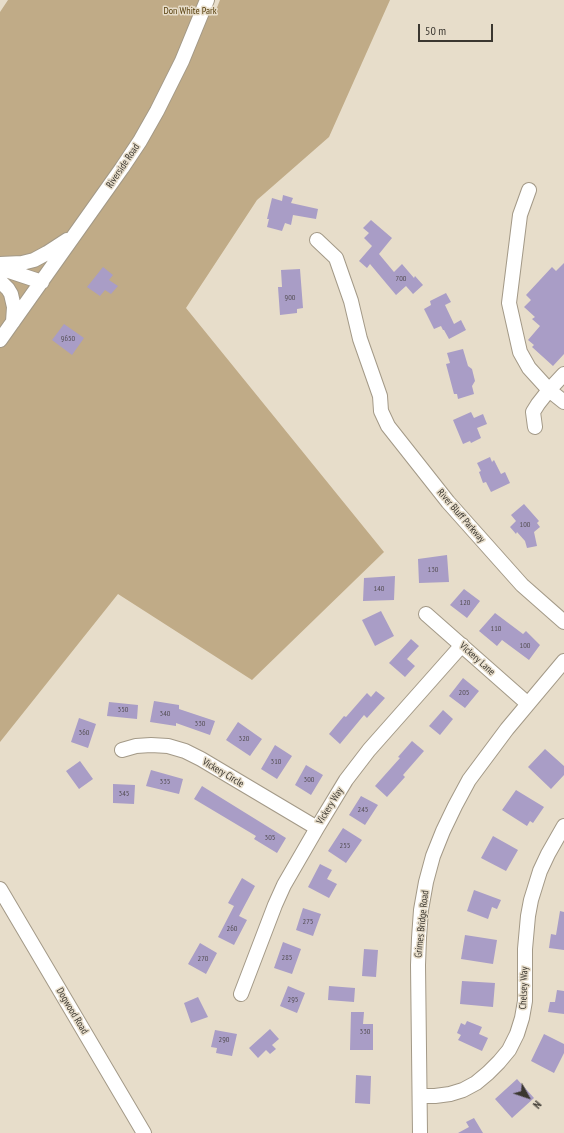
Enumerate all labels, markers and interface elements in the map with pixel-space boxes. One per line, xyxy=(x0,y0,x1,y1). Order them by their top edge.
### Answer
park label: Don White Park xyxy=(163,5,217,17)
scale bar xyxy=(420,16,495,42)
text: 50 m xyxy=(425,23,446,38)
street label: Riverside Road xyxy=(104,142,142,190)
house number: 700 xyxy=(396,274,406,284)
house number: 900 xyxy=(285,293,295,303)
house number: 9650 xyxy=(61,334,75,344)
street label: River Bluff Parkway xyxy=(434,487,488,545)
house number: 100 xyxy=(520,520,530,530)
house number: 130 xyxy=(428,565,438,575)
house number: 140 xyxy=(374,584,384,594)
house number: 120 xyxy=(460,598,470,608)
house number: 110 xyxy=(491,624,501,634)
street label: Vickery Lane xyxy=(457,640,497,678)
house number: 100 xyxy=(520,641,530,651)
house number: 205 xyxy=(459,688,469,698)
house number: 350 xyxy=(118,705,128,715)
house number: 340 xyxy=(160,709,170,719)
house number: 330 xyxy=(195,719,205,729)
house number: 360 xyxy=(79,728,89,738)
house number: 320 xyxy=(239,734,249,744)
street label: Vickery Circle xyxy=(200,756,246,790)
house number: 310 xyxy=(271,757,281,767)
house number: 300 xyxy=(304,775,314,785)
house number: 335 xyxy=(160,777,170,787)
street label: Vickery Way xyxy=(314,785,346,827)
house number: 345 xyxy=(119,789,129,799)
house number: 245 xyxy=(358,805,368,815)
house number: 305 xyxy=(265,833,275,843)
house number: 255 xyxy=(340,841,350,851)
street label: Grimes Bridge Road xyxy=(413,890,431,958)
house number: 275 xyxy=(303,917,313,927)
house number: 260 xyxy=(227,924,237,934)
house number: 285 xyxy=(282,953,292,963)
house number: 270 xyxy=(198,954,208,964)
street label: Chelsey Way xyxy=(517,966,531,1010)
street label: Dogwood Road xyxy=(54,986,90,1036)
house number: 295 xyxy=(288,995,298,1005)
house number: 330 xyxy=(360,1027,370,1037)
house number: 290 xyxy=(219,1035,229,1045)
north arrow xyxy=(508,1077,548,1117)
text: N xyxy=(530,1098,544,1111)

